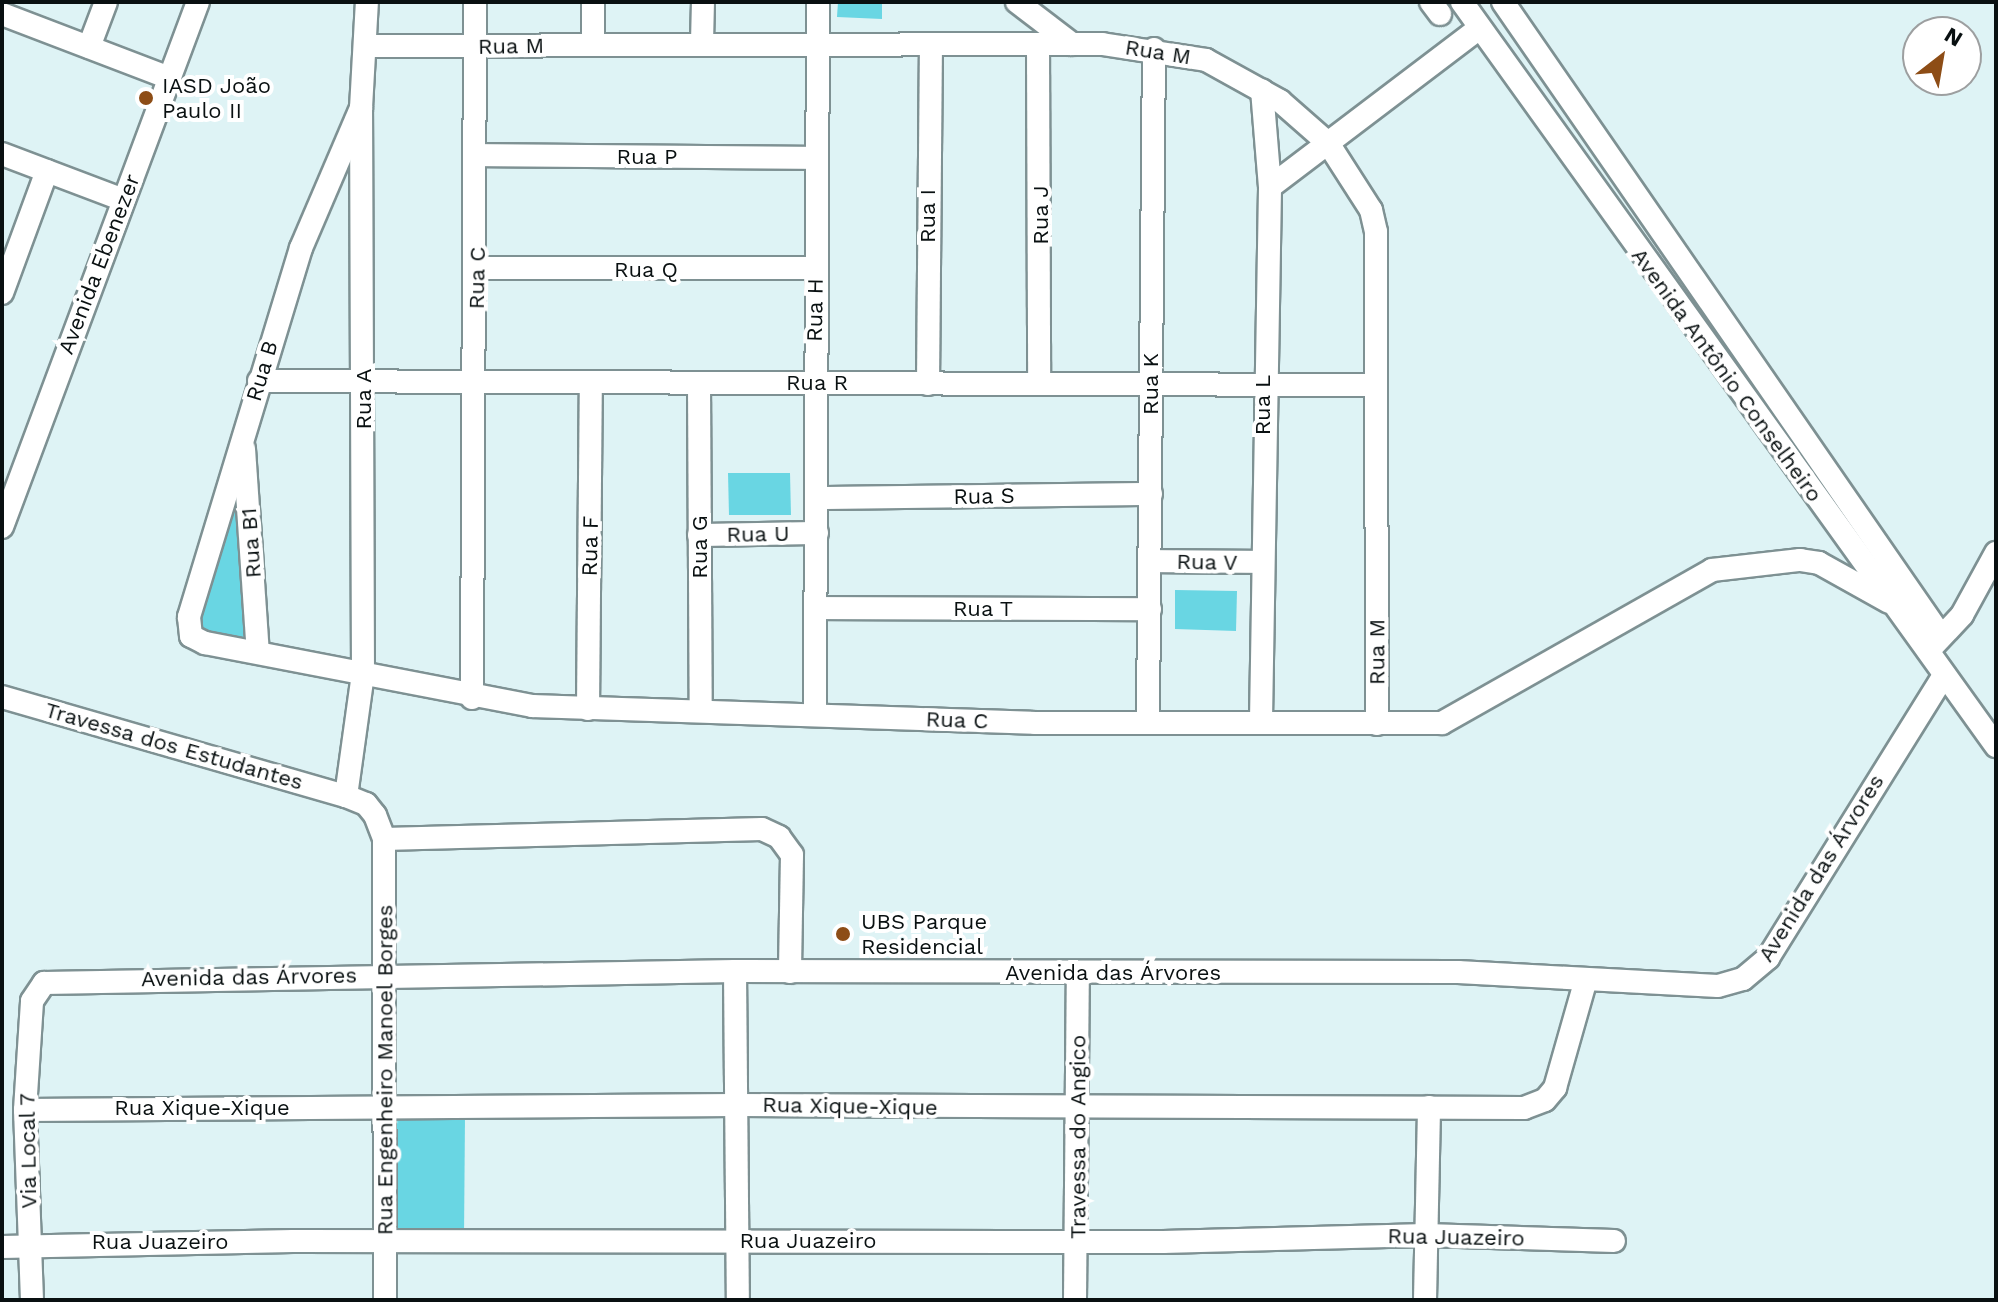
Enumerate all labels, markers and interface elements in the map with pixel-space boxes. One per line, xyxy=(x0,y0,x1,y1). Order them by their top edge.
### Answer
north arrow xyxy=(1902,16,1982,96)
text: N xyxy=(1940,22,1967,52)
street label: Rua M xyxy=(477,32,545,60)
street label: Rua M xyxy=(1123,34,1193,70)
place label: IASD João Paulo II xyxy=(162,72,271,124)
marker: IASD João Paulo II xyxy=(137,89,155,107)
street label: Rua P xyxy=(616,144,678,170)
street label: Avenida Ebenezer xyxy=(52,170,146,358)
street label: Rua J xyxy=(1028,185,1054,245)
street label: Rua I xyxy=(915,189,941,243)
street label: Avenida Antônio Conselheiro xyxy=(1626,242,1828,508)
street label: Rua C xyxy=(463,246,491,310)
street label: Rua Q xyxy=(614,257,678,283)
street label: Rua H xyxy=(801,278,829,342)
street label: Rua B xyxy=(240,337,284,405)
street label: Rua K xyxy=(1138,353,1164,415)
street label: Rua A xyxy=(351,368,377,430)
street label: Rua R xyxy=(786,370,848,396)
street label: Rua L xyxy=(1250,374,1276,436)
street label: Rua S xyxy=(953,482,1015,510)
street label: Rua B1 xyxy=(235,507,267,579)
street label: Rua F xyxy=(576,515,604,577)
street label: Rua G xyxy=(687,515,713,579)
street label: Rua U xyxy=(726,520,790,548)
street label: Rua V xyxy=(1176,548,1238,576)
street label: Rua T xyxy=(952,596,1014,622)
street label: Rua M xyxy=(1364,619,1390,685)
street label: Travessa dos Estudantes xyxy=(42,696,306,796)
street label: Rua C xyxy=(925,706,989,734)
street label: Avenida das Árvores xyxy=(1752,769,1890,967)
street label: Rua Engenheiro Manoel Borges xyxy=(372,904,398,1236)
place label: UBS Parque Residencial xyxy=(861,908,987,960)
marker: UBS Parque Residencial xyxy=(832,923,854,945)
street label: Avenida das Árvores xyxy=(1004,960,1222,986)
street label: Avenida das Árvores xyxy=(140,962,358,992)
street label: Travessa do Angico xyxy=(1065,1034,1091,1240)
street label: Rua Xique-Xique xyxy=(762,1091,938,1121)
street label: Via Local 7 xyxy=(14,1092,42,1210)
street label: Rua Xique-Xique xyxy=(114,1095,290,1121)
street label: Rua Juazeiro xyxy=(1387,1223,1525,1251)
street label: Rua Juazeiro xyxy=(739,1228,877,1254)
street label: Rua Juazeiro xyxy=(91,1229,229,1255)

